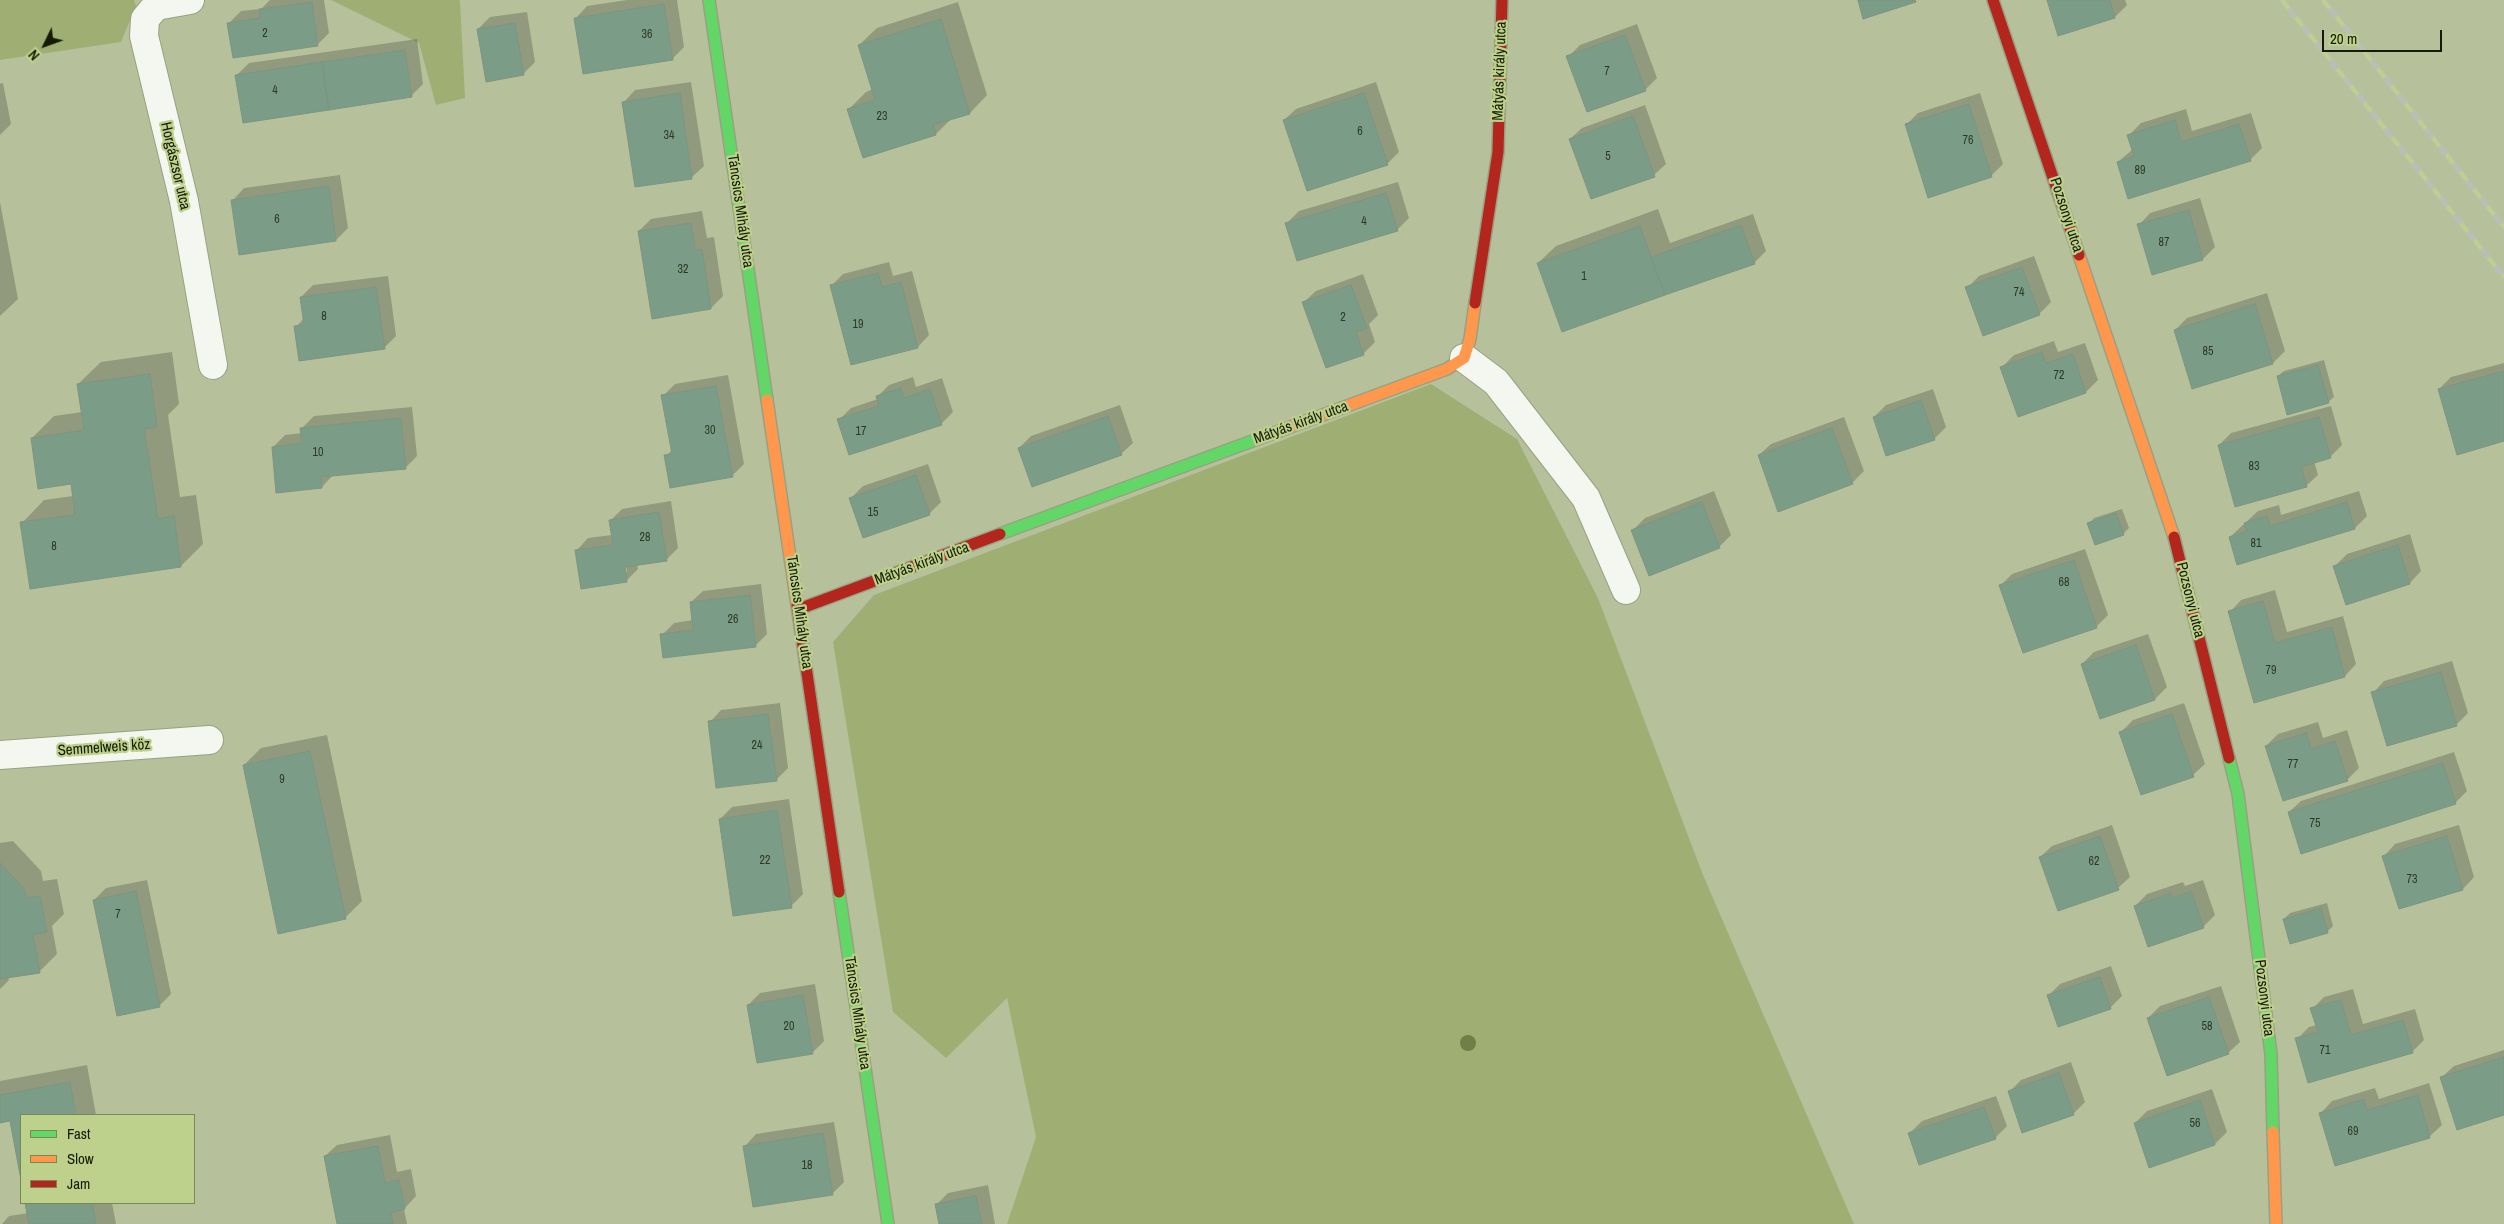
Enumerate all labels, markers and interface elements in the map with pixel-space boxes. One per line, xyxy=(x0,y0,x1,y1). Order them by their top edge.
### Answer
north arrow xyxy=(20,20,70,70)
scale bar xyxy=(2324,20,2444,52)
street label: Mátyás király utca xyxy=(1489,21,1511,121)
house number: 2 xyxy=(262,27,268,41)
house number: 36 xyxy=(642,28,652,42)
text: 20 m xyxy=(2330,28,2357,49)
text: N xyxy=(24,46,43,64)
house number: 7 xyxy=(1604,65,1610,79)
house number: 4 xyxy=(272,84,278,98)
house number: 23 xyxy=(877,110,887,124)
street label: Horgászsor utca xyxy=(156,120,194,212)
house number: 6 xyxy=(1357,125,1363,139)
house number: 34 xyxy=(664,129,674,143)
house number: 76 xyxy=(1963,134,1973,148)
house number: 5 xyxy=(1605,150,1611,164)
street label: Táncsics Mihály utca xyxy=(723,153,757,269)
house number: 89 xyxy=(2135,164,2145,178)
street label: Pozsonyi utca xyxy=(2046,175,2086,255)
house number: 6 xyxy=(274,213,280,227)
house number: 4 xyxy=(1361,215,1367,229)
house number: 87 xyxy=(2159,236,2169,250)
house number: 32 xyxy=(678,263,688,277)
house number: 1 xyxy=(1581,270,1587,284)
house number: 74 xyxy=(2014,286,2024,300)
house number: 8 xyxy=(321,310,327,324)
house number: 2 xyxy=(1340,311,1346,325)
house number: 19 xyxy=(853,318,863,332)
house number: 85 xyxy=(2203,345,2213,359)
house number: 72 xyxy=(2054,369,2064,383)
street label: Mátyás király utca xyxy=(1251,398,1351,448)
house number: 30 xyxy=(705,424,715,438)
house number: 17 xyxy=(856,425,866,439)
house number: 10 xyxy=(313,446,323,460)
house number: 83 xyxy=(2249,460,2259,474)
house number: 15 xyxy=(868,506,878,520)
house number: 28 xyxy=(640,531,650,545)
house number: 81 xyxy=(2251,537,2261,551)
street label: Mátyás király utca xyxy=(872,539,972,589)
house number: 8 xyxy=(51,540,57,554)
street label: Táncsics Mihály utca xyxy=(782,554,816,670)
street label: Pozsonyi utca xyxy=(2172,560,2208,640)
house number: 68 xyxy=(2059,576,2069,590)
house number: 26 xyxy=(728,613,738,627)
house number: 79 xyxy=(2266,664,2276,678)
street label: Semmelweis köz xyxy=(57,736,151,760)
house number: 24 xyxy=(752,739,762,753)
house number: 77 xyxy=(2288,758,2298,772)
house number: 9 xyxy=(279,773,285,787)
house number: 75 xyxy=(2310,817,2320,831)
house number: 22 xyxy=(760,854,770,868)
house number: 62 xyxy=(2089,855,2099,869)
house number: 73 xyxy=(2407,873,2417,887)
house number: 7 xyxy=(115,908,121,922)
street label: Táncsics Mihály utca xyxy=(840,955,874,1071)
street label: Pozsonyi utca xyxy=(2250,959,2278,1037)
house number: 20 xyxy=(784,1020,794,1034)
house number: 58 xyxy=(2202,1020,2212,1034)
house number: 71 xyxy=(2320,1044,2330,1058)
legend xyxy=(20,1114,195,1204)
house number: 56 xyxy=(2190,1117,2200,1131)
text: Fast xyxy=(67,1123,90,1144)
house number: 69 xyxy=(2348,1125,2358,1139)
text: Slow xyxy=(67,1148,94,1169)
house number: 18 xyxy=(802,1159,812,1173)
text: Jam xyxy=(67,1173,90,1194)

